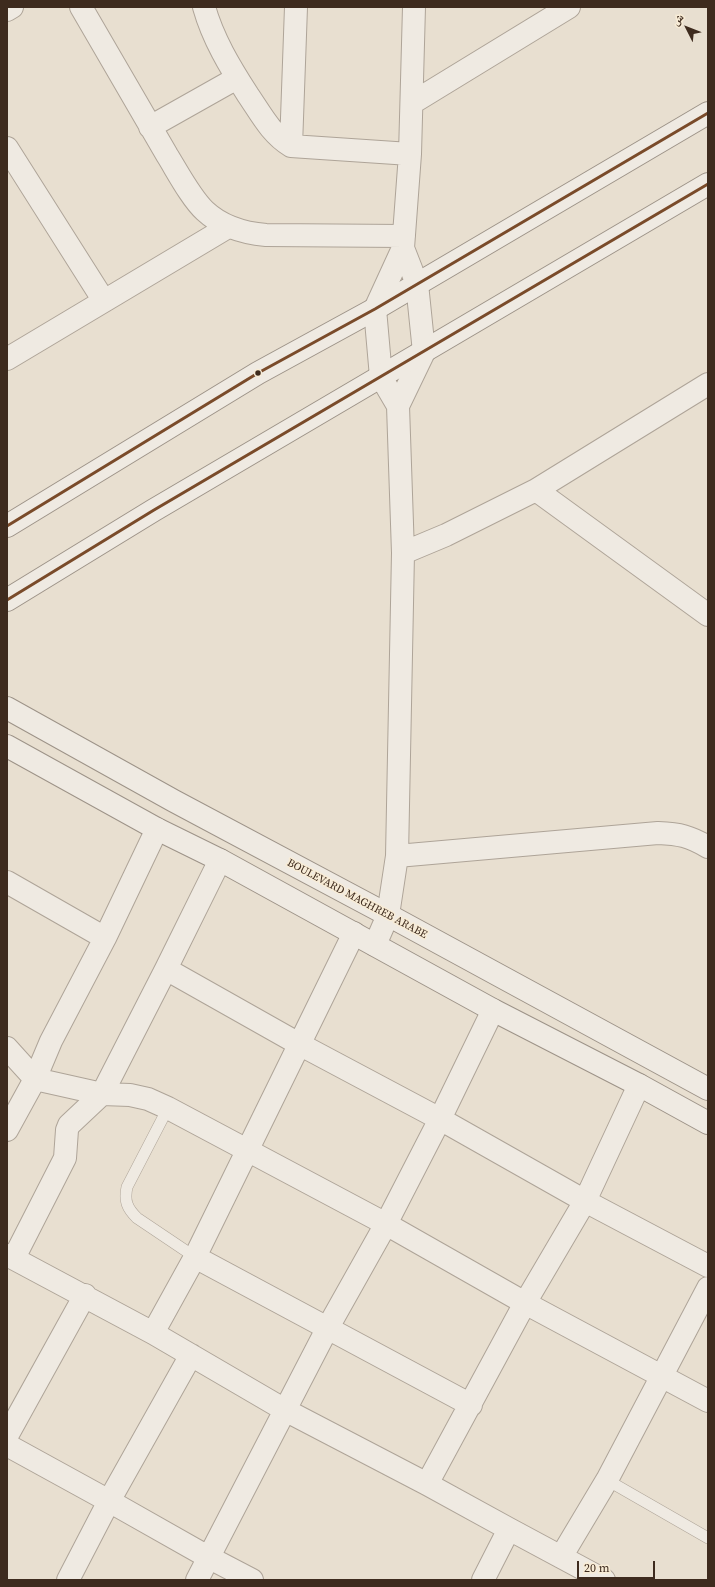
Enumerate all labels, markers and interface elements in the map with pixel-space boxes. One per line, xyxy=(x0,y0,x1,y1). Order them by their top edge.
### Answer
north arrow xyxy=(667,8,707,48)
text: ش xyxy=(668,10,687,29)
unlabelled marker xyxy=(253,368,263,378)
street label: BOULEVARD MAGHREB ARABE xyxy=(285,856,429,942)
scale bar xyxy=(579,1553,657,1579)
text: 20 m xyxy=(584,1560,610,1576)

